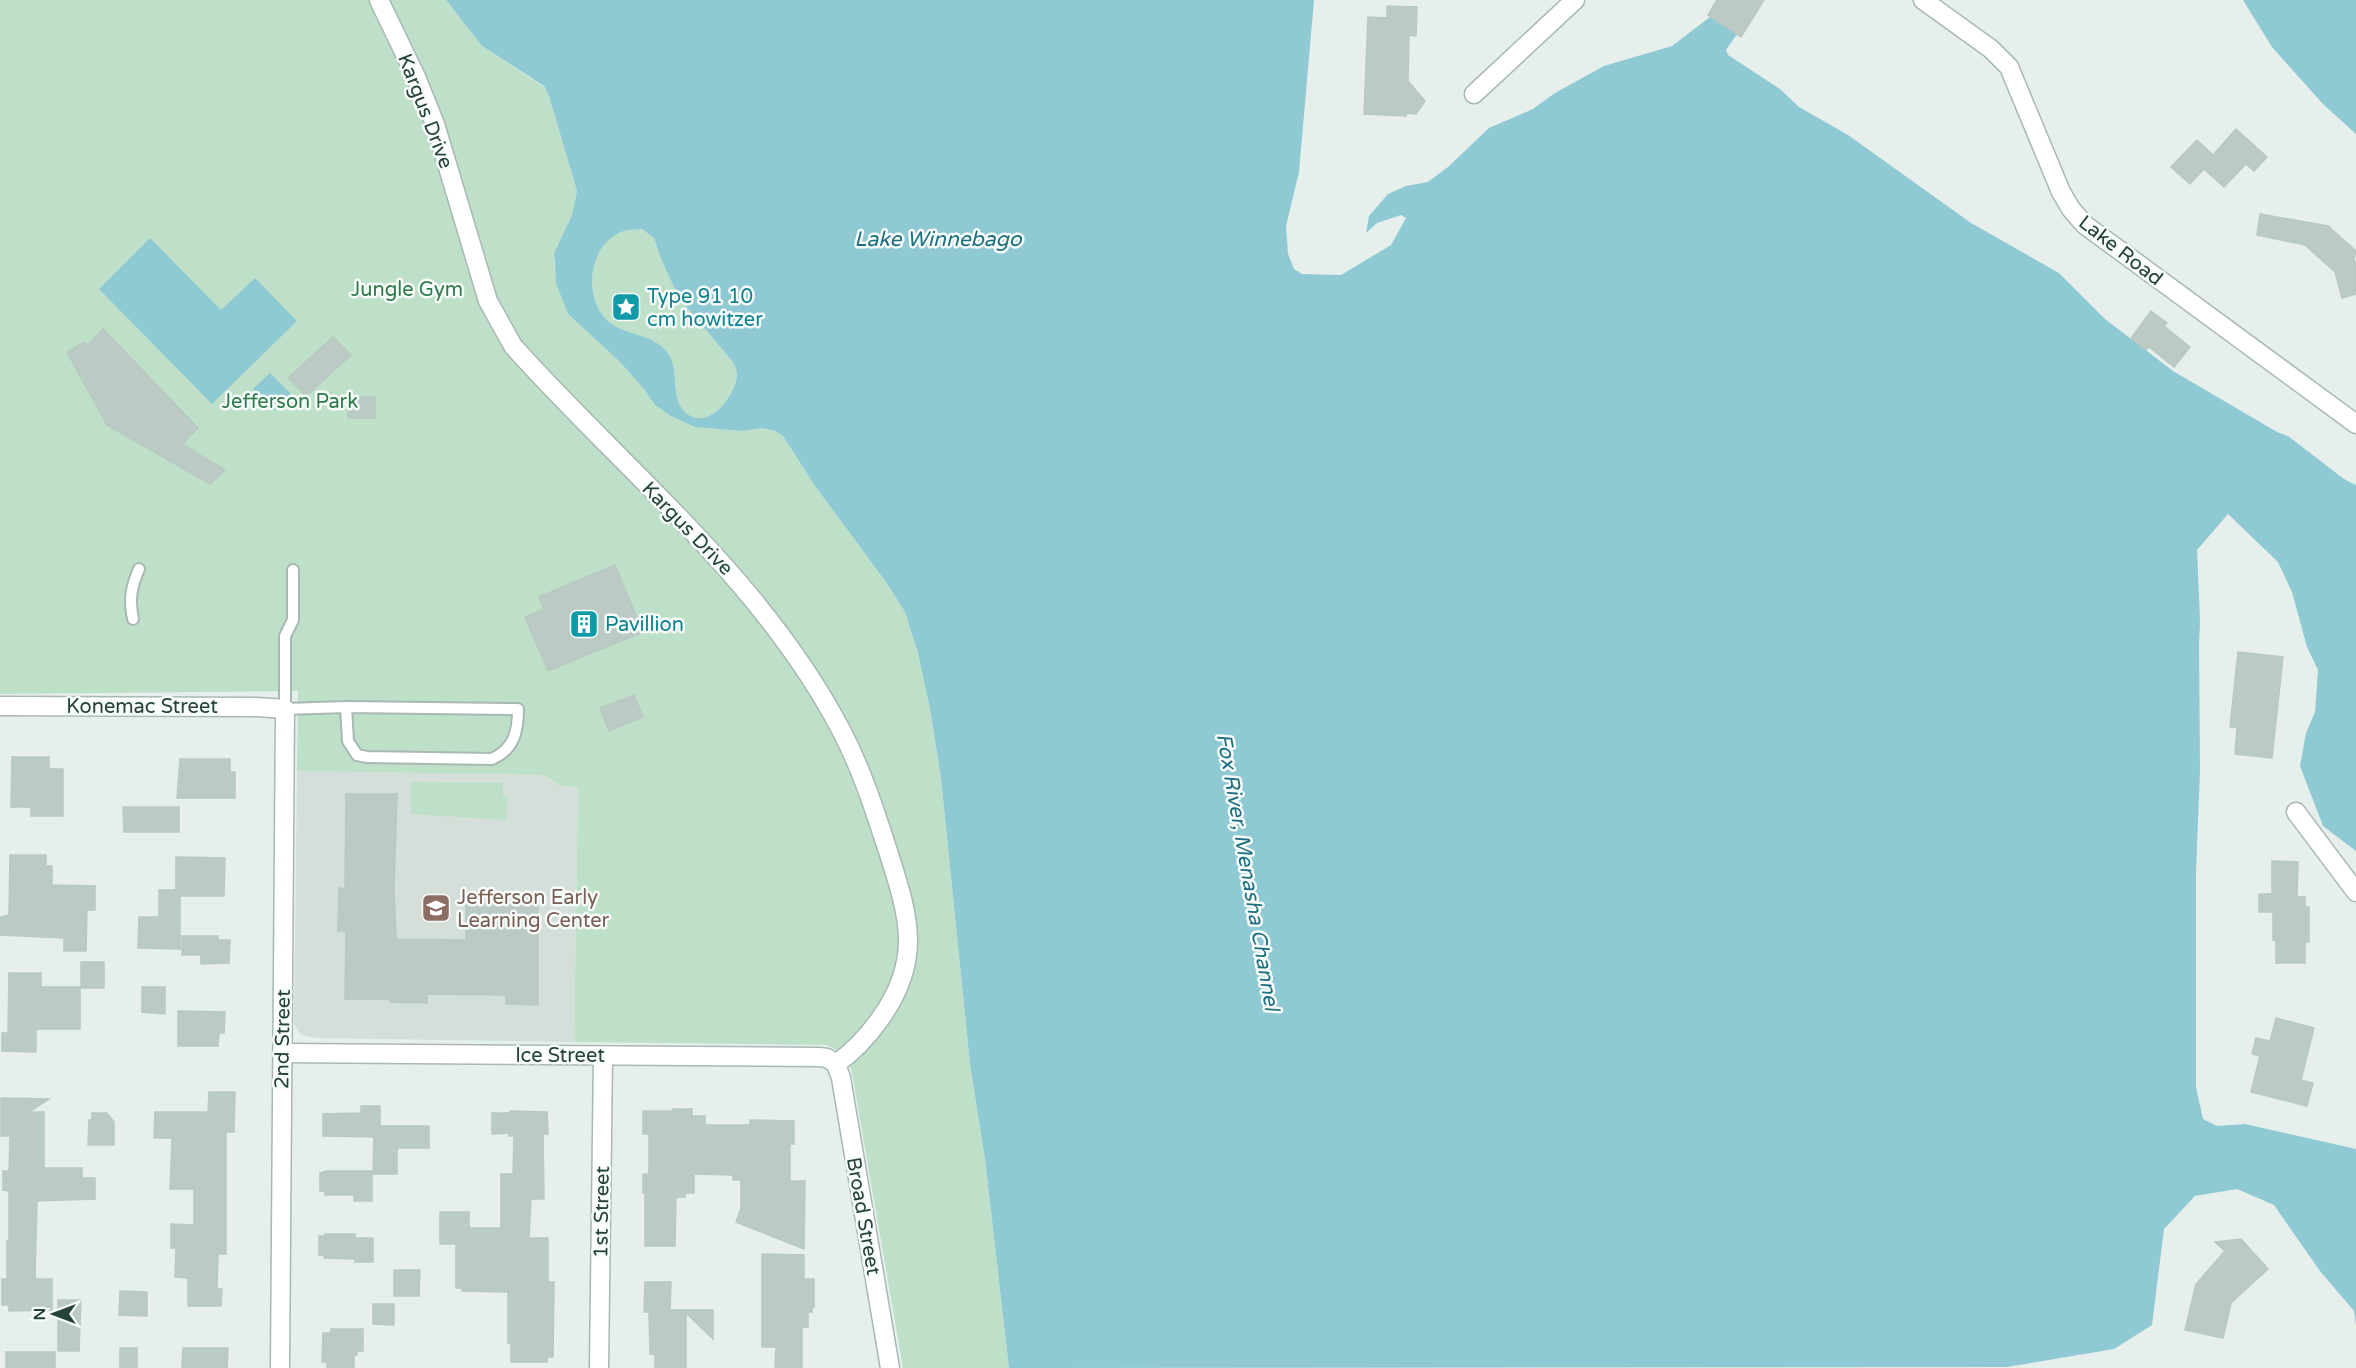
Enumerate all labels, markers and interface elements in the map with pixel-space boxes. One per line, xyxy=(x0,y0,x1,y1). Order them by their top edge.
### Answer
street label: Kargus Drive xyxy=(392,51,458,172)
street label: Lake Road xyxy=(2073,210,2167,291)
water label: Lake Winnebago xyxy=(854,227,1023,252)
park label: Jungle Gym xyxy=(351,278,463,302)
place label: Type 91 10 cm howitzer xyxy=(647,285,763,332)
place icon: Type 91 10 cm howitzer xyxy=(610,291,642,323)
park label: Jefferson Park xyxy=(222,390,358,414)
street label: Kargus Drive xyxy=(637,477,738,581)
building icon: Pavillion xyxy=(568,608,600,640)
place label: Pavillion xyxy=(605,613,684,637)
street label: Konemac Street xyxy=(66,695,218,719)
water label: Fox River, Menasha Channel xyxy=(1211,731,1285,1015)
place label: Jefferson Early Learning Center xyxy=(457,886,610,933)
school or university icon: Jefferson Early Learning Center xyxy=(420,892,452,924)
street label: 2nd Street xyxy=(270,989,296,1089)
street label: Ice Street xyxy=(515,1044,605,1068)
street label: Broad Street xyxy=(841,1155,885,1277)
street label: 1st Street xyxy=(589,1165,615,1258)
north arrow xyxy=(24,1284,84,1344)
text: N xyxy=(30,1308,50,1320)

